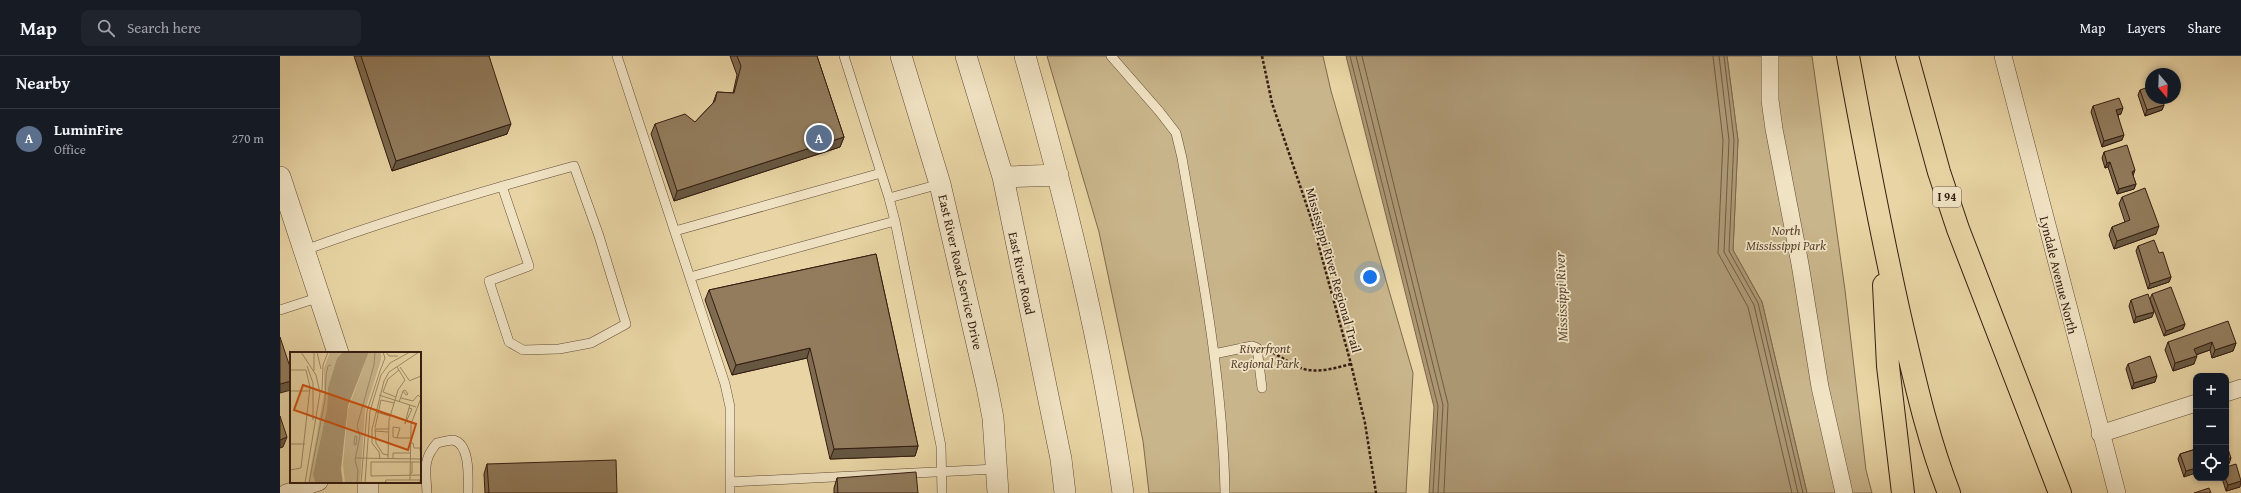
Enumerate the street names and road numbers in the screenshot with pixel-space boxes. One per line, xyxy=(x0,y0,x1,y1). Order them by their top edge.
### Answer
street label: Mississippi River Regional Trail xyxy=(1301,185,1366,355)
road number: I 94 xyxy=(1933,187,1961,207)
street label: East River Road Service Drive xyxy=(933,193,988,352)
street label: Lyndale Avenue North xyxy=(2035,214,2083,337)
street label: East River Road xyxy=(1003,230,1040,316)

